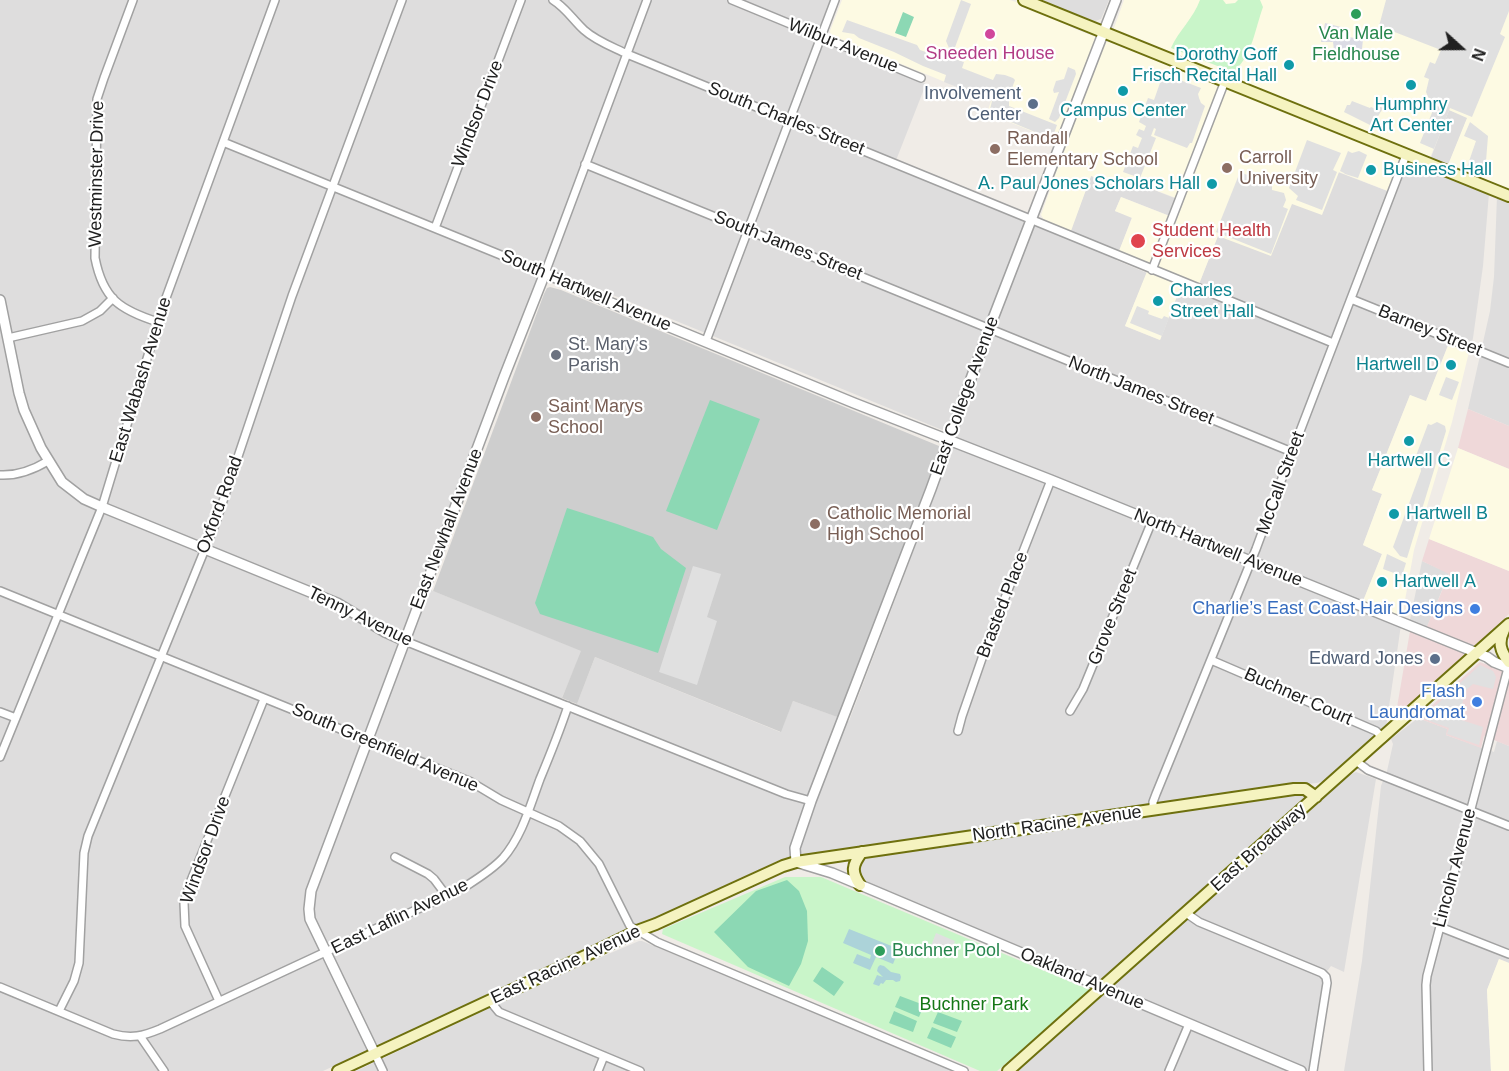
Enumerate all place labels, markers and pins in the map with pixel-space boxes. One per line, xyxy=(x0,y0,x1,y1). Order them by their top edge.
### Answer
marker: Van Male Fieldhouse xyxy=(1349,7,1363,21)
place label: Van Male Fieldhouse xyxy=(1312,23,1400,66)
marker: Sneeden House xyxy=(983,27,997,41)
place label: Sneeden House xyxy=(925,43,1055,65)
place label: Dorothy Goff Frisch Recital Hall xyxy=(1132,44,1277,86)
marker: Dorothy Goff Frisch Recital Hall xyxy=(1282,58,1296,72)
marker: Humphry Art Center xyxy=(1404,78,1418,92)
place label: Involvement Center xyxy=(924,83,1021,125)
marker: Campus Center xyxy=(1116,84,1130,98)
place label: Humphry Art Center xyxy=(1370,94,1452,136)
marker: Involvement Center xyxy=(1026,97,1040,111)
place label: Campus Center xyxy=(1060,100,1186,122)
place label: Randall Elementary School xyxy=(1007,128,1158,170)
marker: Randall Elementary School xyxy=(988,142,1002,156)
place label: Carroll University xyxy=(1239,147,1318,190)
place label: Business Hall xyxy=(1383,159,1492,181)
marker: Carroll University xyxy=(1220,161,1234,175)
marker: Business Hall xyxy=(1364,163,1378,177)
place label: A. Paul Jones Scholars Hall xyxy=(978,173,1200,195)
marker: A. Paul Jones Scholars Hall xyxy=(1205,177,1219,191)
place label: Student Health Services xyxy=(1152,220,1271,262)
marker: Student Health Services xyxy=(1129,232,1147,250)
place label: Charles Street Hall xyxy=(1170,280,1254,322)
marker: Charles Street Hall xyxy=(1151,294,1165,308)
place label: St. Mary’s Parish xyxy=(568,334,648,376)
marker: St. Mary’s Parish xyxy=(549,348,563,362)
place label: Hartwell D xyxy=(1356,354,1439,376)
marker: Hartwell D xyxy=(1444,358,1458,372)
place label: Saint Marys School xyxy=(548,396,643,438)
marker: Saint Marys School xyxy=(529,410,543,424)
marker: Hartwell C xyxy=(1402,434,1416,448)
place label: Hartwell C xyxy=(1367,450,1451,472)
place label: Catholic Memorial High School xyxy=(827,503,971,546)
place label: Hartwell B xyxy=(1406,503,1488,525)
marker: Hartwell B xyxy=(1387,507,1401,521)
marker: Catholic Memorial High School xyxy=(808,517,822,531)
place label: Hartwell A xyxy=(1394,571,1476,593)
marker: Hartwell A xyxy=(1375,575,1389,589)
place label: Charlie’s East Coast Hair Designs xyxy=(1192,598,1463,620)
marker: Charlie’s East Coast Hair Designs xyxy=(1468,602,1482,616)
place label: Edward Jones xyxy=(1309,648,1423,670)
marker: Edward Jones xyxy=(1428,652,1442,666)
place label: Flash Laundromat xyxy=(1369,681,1465,724)
marker: Flash Laundromat xyxy=(1470,695,1484,709)
place label: Buchner Pool xyxy=(892,940,1000,962)
marker: Buchner Pool xyxy=(873,944,887,958)

